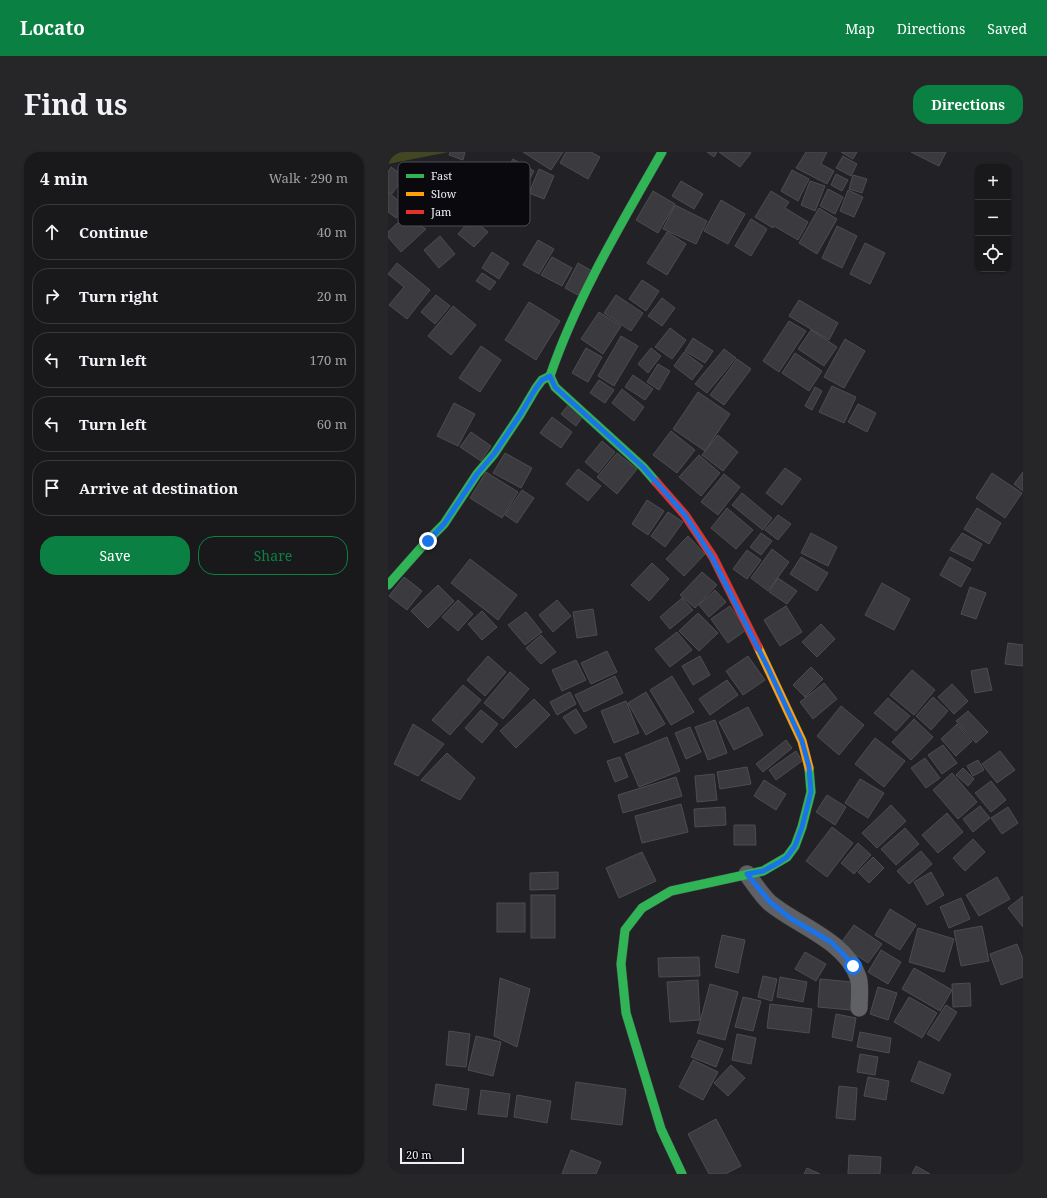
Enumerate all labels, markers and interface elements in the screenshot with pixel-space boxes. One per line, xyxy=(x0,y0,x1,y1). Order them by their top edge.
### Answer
text: Locato xyxy=(20,15,85,41)
text: Map xyxy=(845,19,875,38)
text: Directions xyxy=(897,19,965,38)
text: Saved xyxy=(987,19,1027,38)
text: Find us xyxy=(24,85,128,123)
button: Directions xyxy=(913,85,1023,124)
legend xyxy=(398,162,530,226)
map controls xyxy=(975,164,1011,272)
button: + xyxy=(975,164,1011,200)
text: 4 min xyxy=(40,167,88,190)
text: Fast xyxy=(431,168,452,183)
text: Walk · 290 m xyxy=(269,169,348,187)
text: Slow xyxy=(431,186,457,201)
button: − xyxy=(975,200,1011,236)
text: Jam xyxy=(430,204,452,219)
icon: ahead xyxy=(41,221,63,243)
text: Continue xyxy=(79,222,148,242)
text: 40 m xyxy=(317,223,347,241)
button: locate xyxy=(975,236,1011,272)
icon: right xyxy=(41,285,63,307)
text: Turn right xyxy=(79,286,158,306)
text: 20 m xyxy=(317,287,347,305)
icon: left xyxy=(41,349,63,371)
text: Turn left xyxy=(79,350,147,370)
text: 170 m xyxy=(310,351,347,369)
icon: left xyxy=(41,413,63,435)
text: Turn left xyxy=(79,414,147,434)
text: 60 m xyxy=(317,415,347,433)
icon: arrive xyxy=(41,477,63,499)
text: Arrive at destination xyxy=(79,478,238,498)
route end xyxy=(419,532,437,550)
button: Save xyxy=(40,536,190,575)
button: Share xyxy=(198,536,348,575)
route start xyxy=(844,957,862,975)
scale bar xyxy=(400,1146,464,1165)
text: 20 m xyxy=(406,1147,432,1162)

